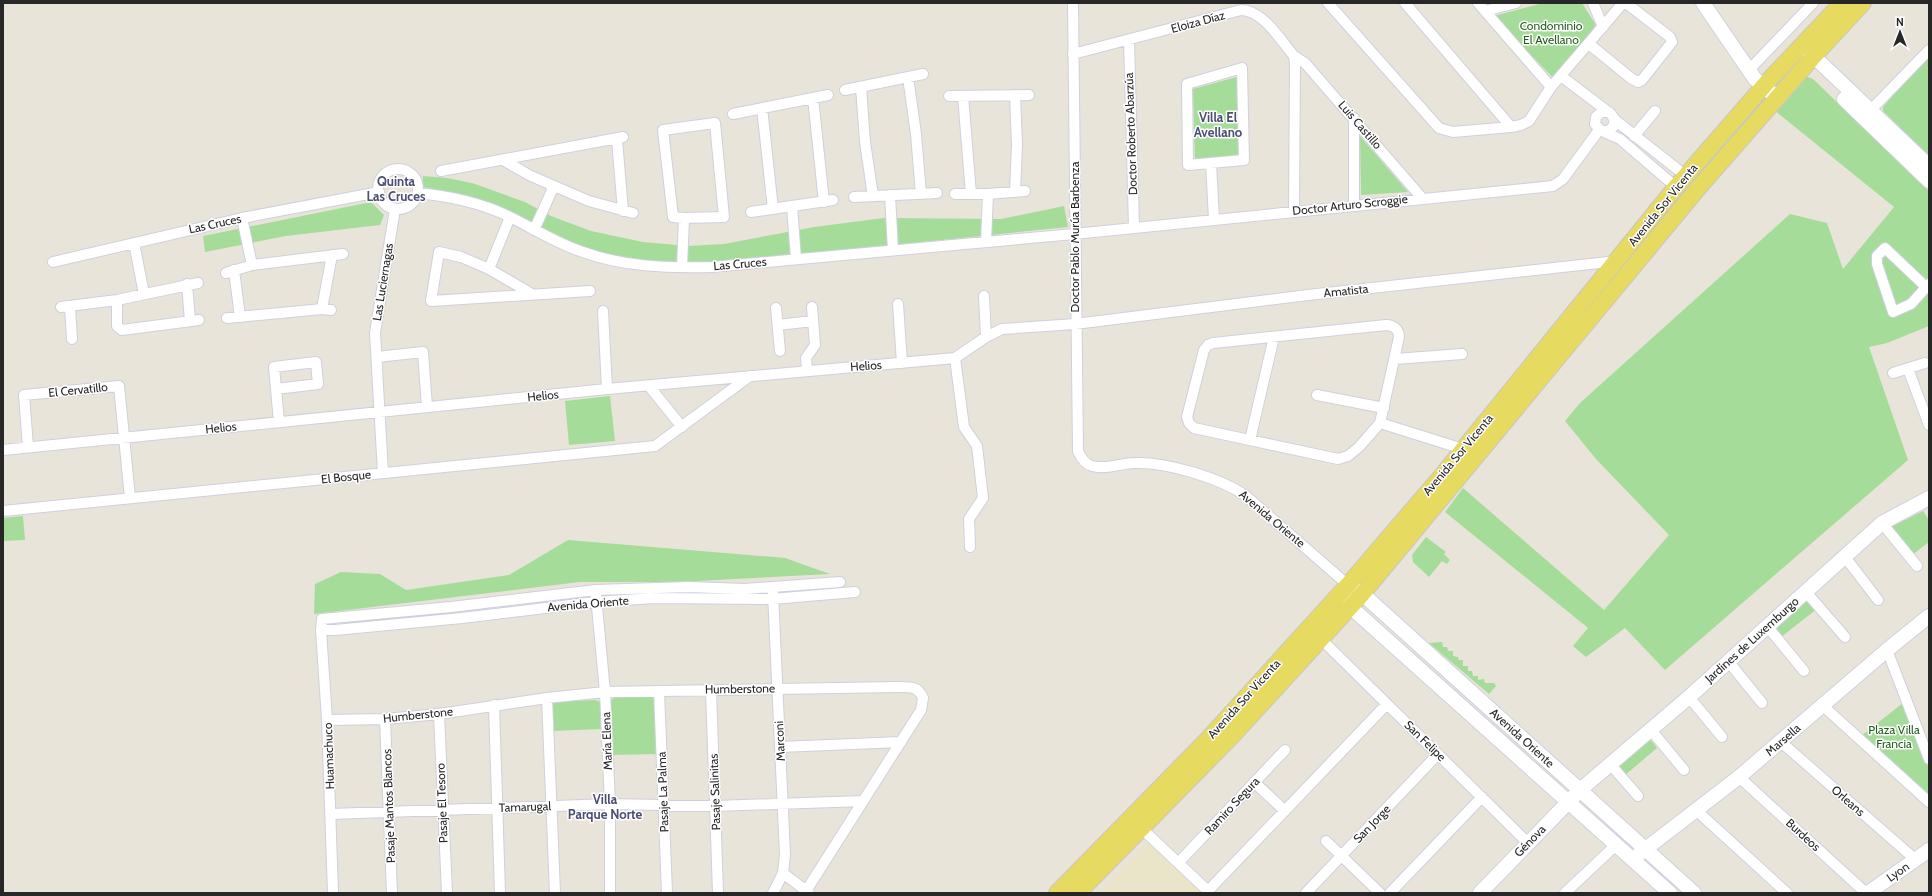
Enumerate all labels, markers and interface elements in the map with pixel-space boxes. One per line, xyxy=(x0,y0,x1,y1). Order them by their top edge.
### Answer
street label: Eloiza Díaz xyxy=(1169,7,1227,36)
north arrow xyxy=(1880,12,1920,52)
text: N xyxy=(1896,15,1904,29)
park label: Condominio El Avellano xyxy=(1520,18,1583,47)
street label: Doctor Roberto Abarzúa xyxy=(1121,72,1140,196)
street label: Luis Castillo xyxy=(1335,97,1386,152)
district label: Villa El Avellano xyxy=(1194,109,1243,140)
street label: Avenida Sor Vicenta xyxy=(1625,160,1701,249)
street label: Doctor Pablo Murúa Barbenza xyxy=(1067,161,1082,313)
district label: Quinta Las Cruces xyxy=(367,173,426,204)
street label: Doctor Arturo Scroggie xyxy=(1292,191,1408,218)
street label: Las Cruces xyxy=(187,211,243,236)
street label: Las Luciernagas xyxy=(369,242,396,322)
street label: Las Cruces xyxy=(713,254,767,273)
street label: Amatista xyxy=(1323,281,1369,300)
street label: Helios xyxy=(850,357,882,374)
street label: El Cervatillo xyxy=(48,379,109,400)
street label: Helios xyxy=(527,386,559,405)
street label: Avenida Sor Vicenta xyxy=(1419,411,1496,498)
street label: Helios xyxy=(205,418,237,437)
street label: El Bosque xyxy=(320,466,372,487)
street label: Avenida Oriente xyxy=(1236,487,1308,551)
street label: Avenida Oriente xyxy=(547,592,629,615)
street label: Jardines de Luxemburgo xyxy=(1701,593,1802,686)
street label: Avenida Sor Vicenta xyxy=(1204,656,1283,741)
street label: Humberstone xyxy=(705,680,775,697)
street label: Humberstone xyxy=(382,703,454,726)
street label: Avenida Oriente xyxy=(1487,705,1558,771)
street label: María Elena xyxy=(598,711,615,770)
street label: San Felipe xyxy=(1401,717,1449,764)
street label: Marsella xyxy=(1762,720,1804,759)
street label: Marconi xyxy=(771,721,788,762)
street label: Huamachuco xyxy=(320,722,337,790)
park label: Plaza Villa Francia xyxy=(1868,722,1920,751)
street label: Pasaje Mantos Blancos xyxy=(379,749,398,863)
street label: Pasaje La Palma xyxy=(654,751,671,833)
street label: Pasaje Salinitas xyxy=(706,753,723,831)
street label: Pasaje El Tesoro xyxy=(433,762,450,843)
street label: Ramiro Segura xyxy=(1201,773,1262,838)
street label: Orleans xyxy=(1829,782,1868,819)
district label: Villa Parque Norte xyxy=(568,791,642,822)
street label: Tamarugal xyxy=(499,798,552,815)
street label: San Jorge xyxy=(1350,801,1394,846)
street label: Burdeos xyxy=(1783,815,1824,854)
street label: Génova xyxy=(1511,821,1549,860)
street label: Lyon xyxy=(1883,858,1912,885)

